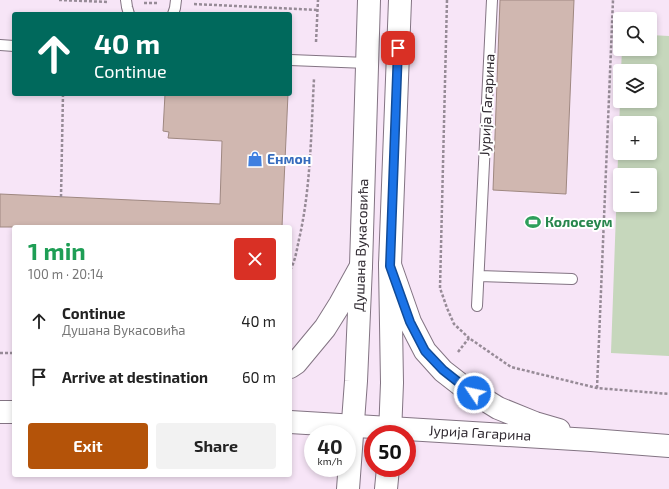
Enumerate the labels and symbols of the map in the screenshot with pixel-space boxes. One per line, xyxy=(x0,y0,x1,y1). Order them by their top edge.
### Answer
pin xyxy=(381,31,415,65)
street label: Јурија Гагарина xyxy=(475,53,498,157)
shop icon: Енмон xyxy=(246,150,264,168)
place label: Енмон xyxy=(267,150,311,167)
street label: Душана Вукасовића xyxy=(350,178,371,312)
sports icon: Колосеум xyxy=(524,213,542,231)
place label: Колосеум xyxy=(545,213,612,230)
position arrow xyxy=(453,372,495,414)
street label: Јурија Гагарина xyxy=(428,421,532,444)
speed limit sign: 50 xyxy=(364,425,416,477)

